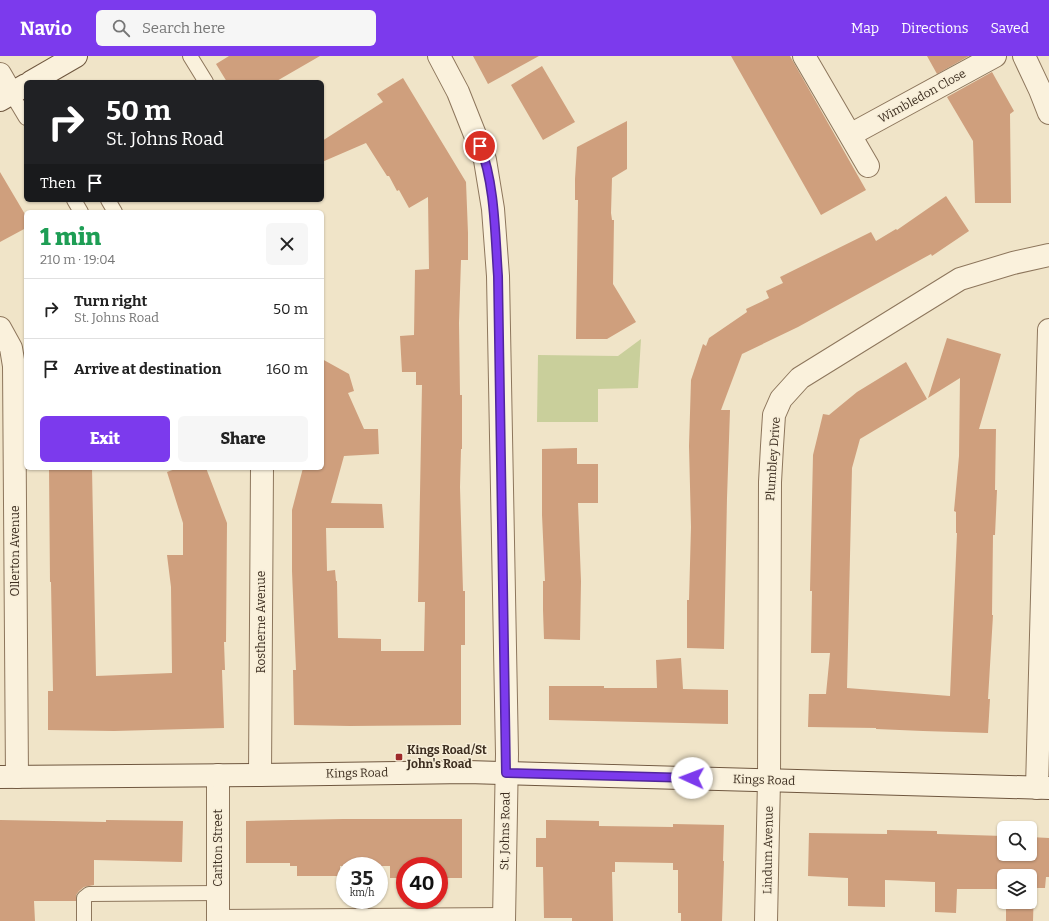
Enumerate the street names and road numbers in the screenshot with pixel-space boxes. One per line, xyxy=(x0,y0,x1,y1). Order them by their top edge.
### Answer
street label: Wimbledon Close xyxy=(876,66,968,126)
street label: Plumbley Drive xyxy=(763,416,783,502)
street label: Ollerton Avenue xyxy=(8,506,22,596)
street label: Rostherne Avenue xyxy=(254,571,268,673)
street label: Kings Road xyxy=(326,765,388,781)
street label: Kings Road xyxy=(733,772,795,788)
street label: St. Johns Road xyxy=(497,792,513,870)
street label: Lindum Avenue xyxy=(760,806,776,894)
street label: Carlton Street xyxy=(211,809,225,887)

